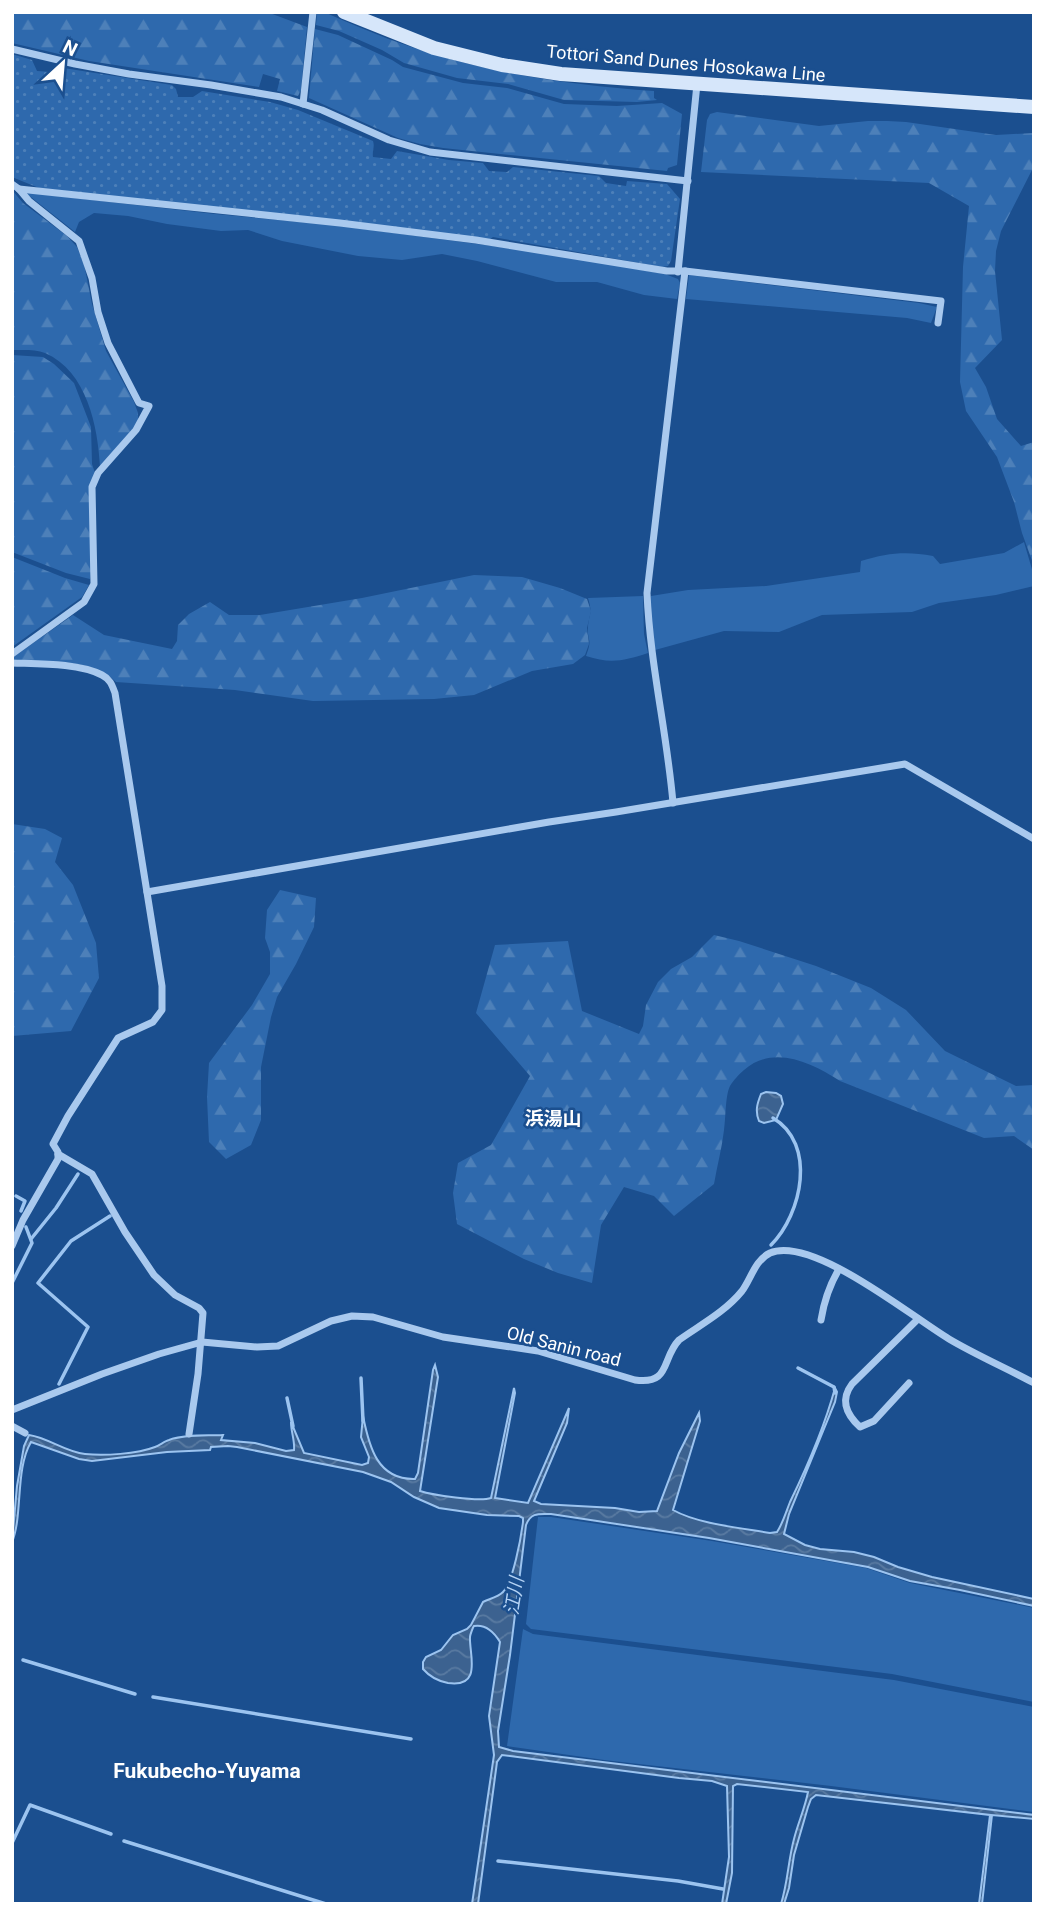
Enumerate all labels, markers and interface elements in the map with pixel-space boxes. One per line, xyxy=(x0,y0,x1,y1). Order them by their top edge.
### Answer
north arrow xyxy=(28,28,98,98)
text: N xyxy=(59,35,81,61)
street label: Tottori Sand Dunes Hosokawa Line xyxy=(546,40,826,86)
district label: 浜湯山 xyxy=(524,1107,582,1130)
street label: Old Sanin road xyxy=(505,1322,623,1370)
water label: 江川 xyxy=(500,1573,529,1617)
district label: Fukubecho-Yuyama xyxy=(113,1759,301,1783)

